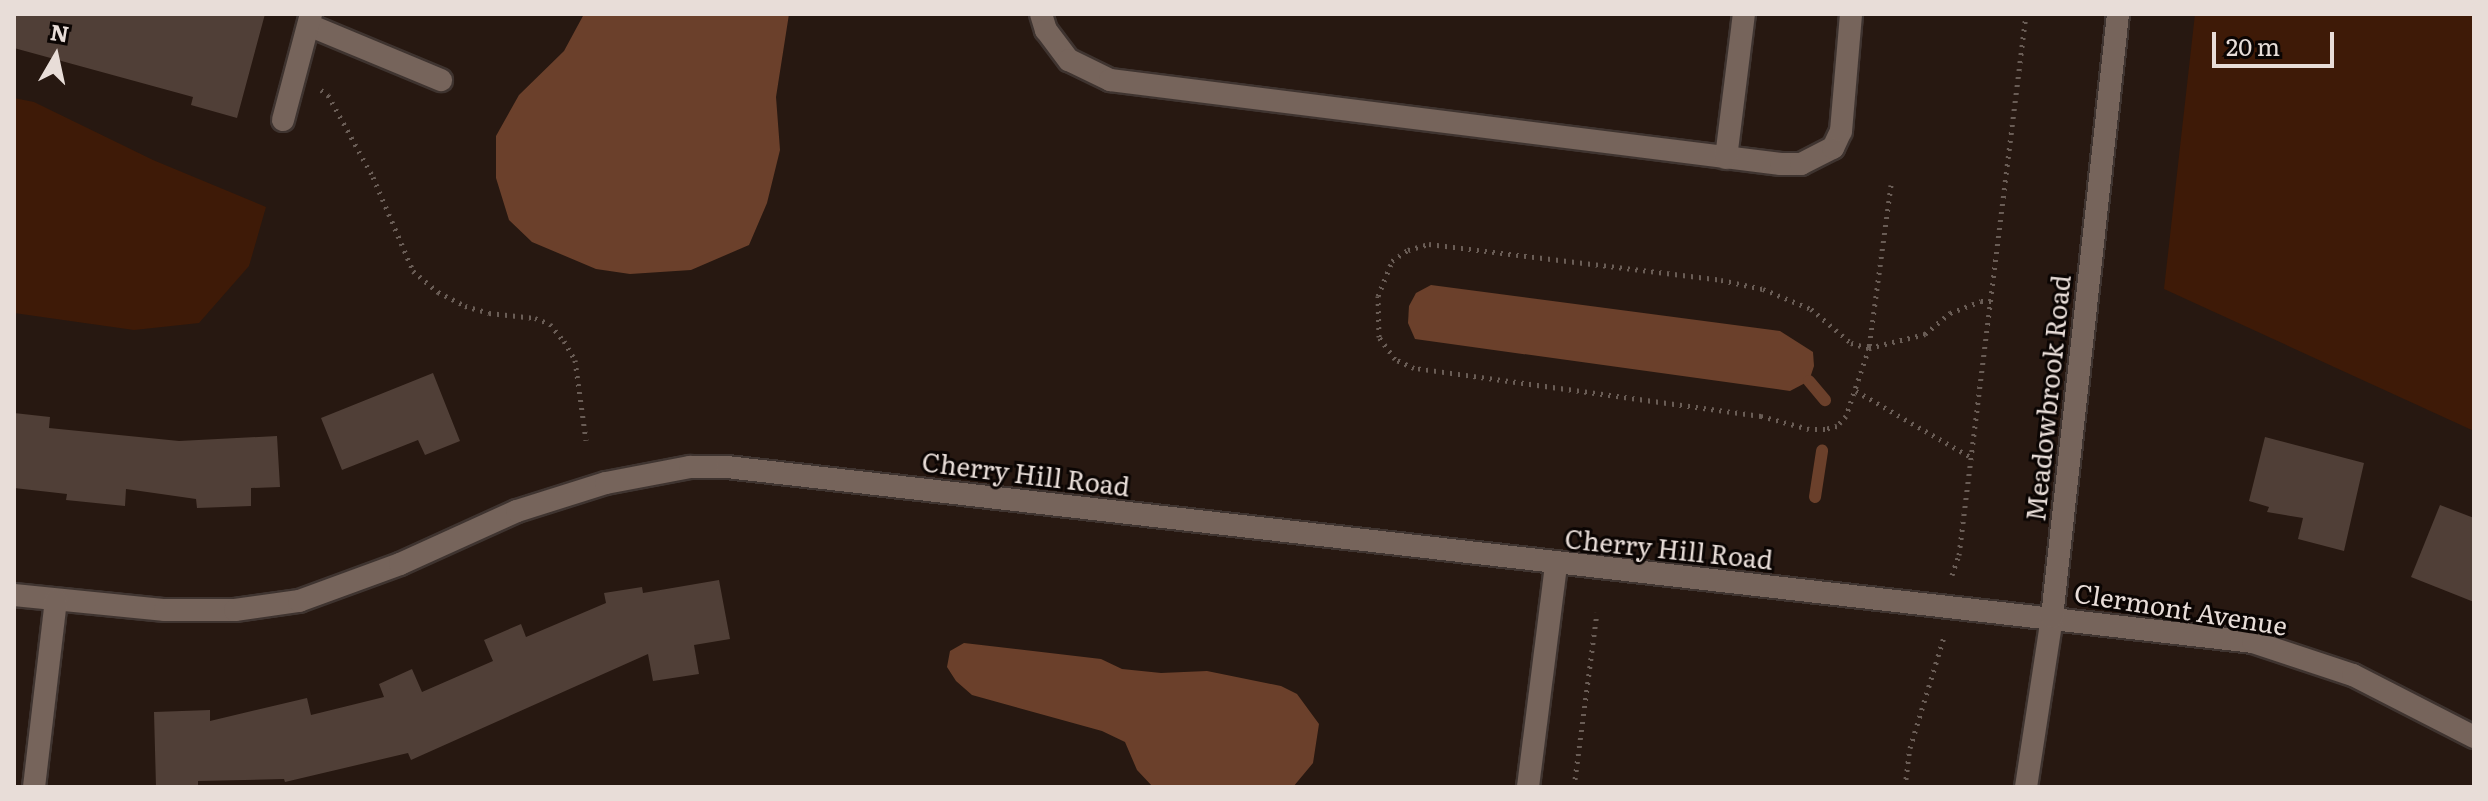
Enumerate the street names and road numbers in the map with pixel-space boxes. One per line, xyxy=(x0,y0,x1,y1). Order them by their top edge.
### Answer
street label: Meadowbrook Road xyxy=(2019,273,2075,523)
street label: Cherry Hill Road xyxy=(920,445,1132,501)
street label: Cherry Hill Road xyxy=(1563,522,1775,574)
street label: Clermont Avenue xyxy=(2072,576,2290,640)

